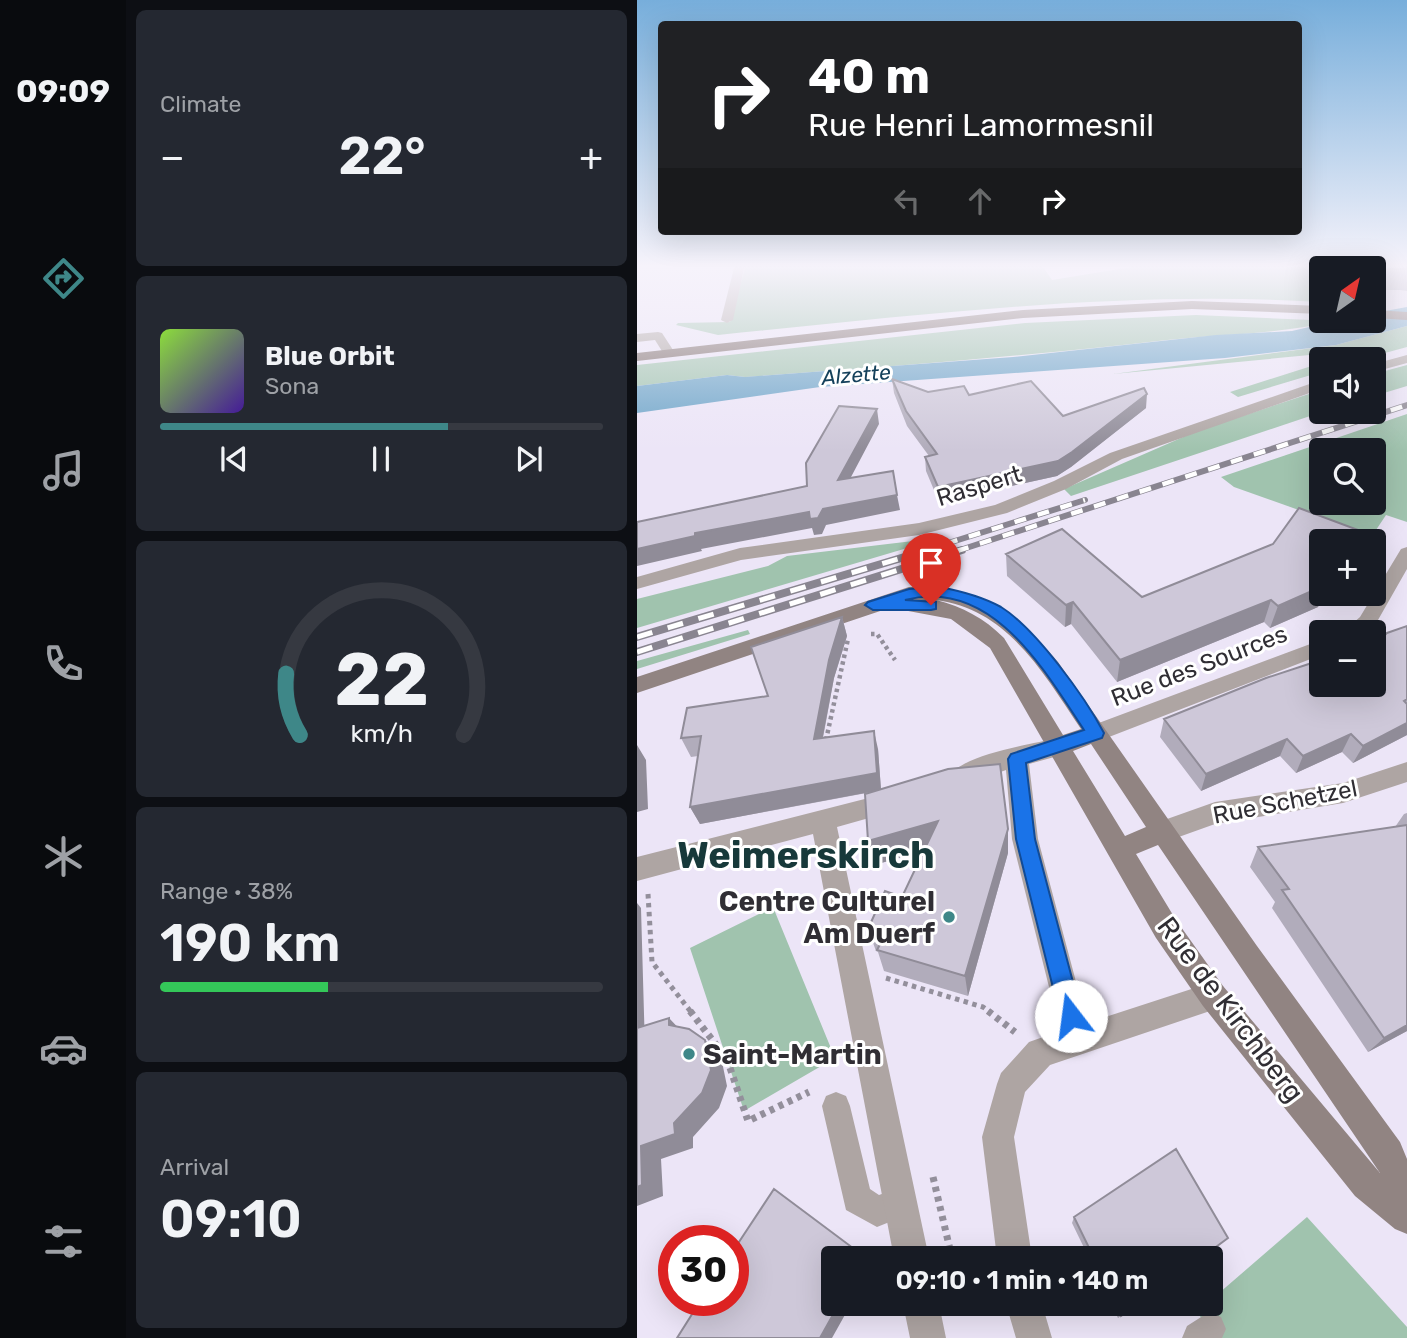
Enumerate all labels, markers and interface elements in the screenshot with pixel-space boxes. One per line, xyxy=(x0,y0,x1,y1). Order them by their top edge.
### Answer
text: 40 m xyxy=(808,47,930,105)
icon: right xyxy=(693,49,784,140)
text: 09:09 xyxy=(16,72,110,110)
text: Climate xyxy=(160,90,241,118)
text: Rue Henri Lamormesnil xyxy=(808,106,1154,144)
text: 22° xyxy=(339,125,426,187)
text: − xyxy=(160,134,185,180)
text: + xyxy=(579,134,603,180)
icon: left xyxy=(888,182,926,220)
icon: ahead xyxy=(961,182,999,220)
icon: right xyxy=(1034,182,1072,220)
icon: directions xyxy=(39,254,88,303)
north arrow xyxy=(1309,256,1386,332)
map controls xyxy=(1309,256,1386,697)
text: Blue Orbit xyxy=(265,341,395,372)
button: sound xyxy=(1309,347,1386,424)
water label: Alzette xyxy=(819,359,892,390)
text: Sona xyxy=(265,372,319,400)
button: search xyxy=(1309,438,1386,515)
icon: previous xyxy=(215,440,253,478)
icon: pause xyxy=(362,440,400,478)
icon: next xyxy=(510,440,548,478)
icon: music xyxy=(39,446,88,495)
street label: Raspert xyxy=(933,460,1025,512)
button: + xyxy=(1309,529,1386,606)
pin xyxy=(901,533,961,605)
icon: arrive xyxy=(912,544,950,582)
street label: Rue des Sources xyxy=(1107,620,1291,712)
button: − xyxy=(1309,620,1386,697)
text: 22 xyxy=(334,637,429,723)
icon: phone xyxy=(39,639,88,688)
text: km/h xyxy=(350,719,413,748)
street label: Rue Schetzel xyxy=(1210,774,1360,830)
icon: climate xyxy=(39,832,88,881)
district label: Weimerskirch xyxy=(677,832,935,878)
text: Range · 38% xyxy=(160,877,293,905)
place label: Centre Culturel Am Duerf xyxy=(719,885,936,950)
marker: Centre Culturel Am Duerf xyxy=(941,909,957,925)
street label: Rue de Kirchberg xyxy=(1150,910,1311,1108)
text: 190 km xyxy=(160,912,341,974)
position arrow xyxy=(1034,979,1108,1053)
icon: car xyxy=(39,1024,88,1073)
place label: Saint-Martin xyxy=(703,1038,882,1071)
marker: Saint-Martin xyxy=(681,1046,697,1062)
text: Arrival xyxy=(160,1153,229,1181)
text: 09:10 xyxy=(160,1188,302,1250)
icon: filters xyxy=(39,1217,88,1266)
speed limit sign: 30 xyxy=(658,1225,749,1316)
text: 09:10 · 1 min · 140 m xyxy=(895,1265,1149,1296)

